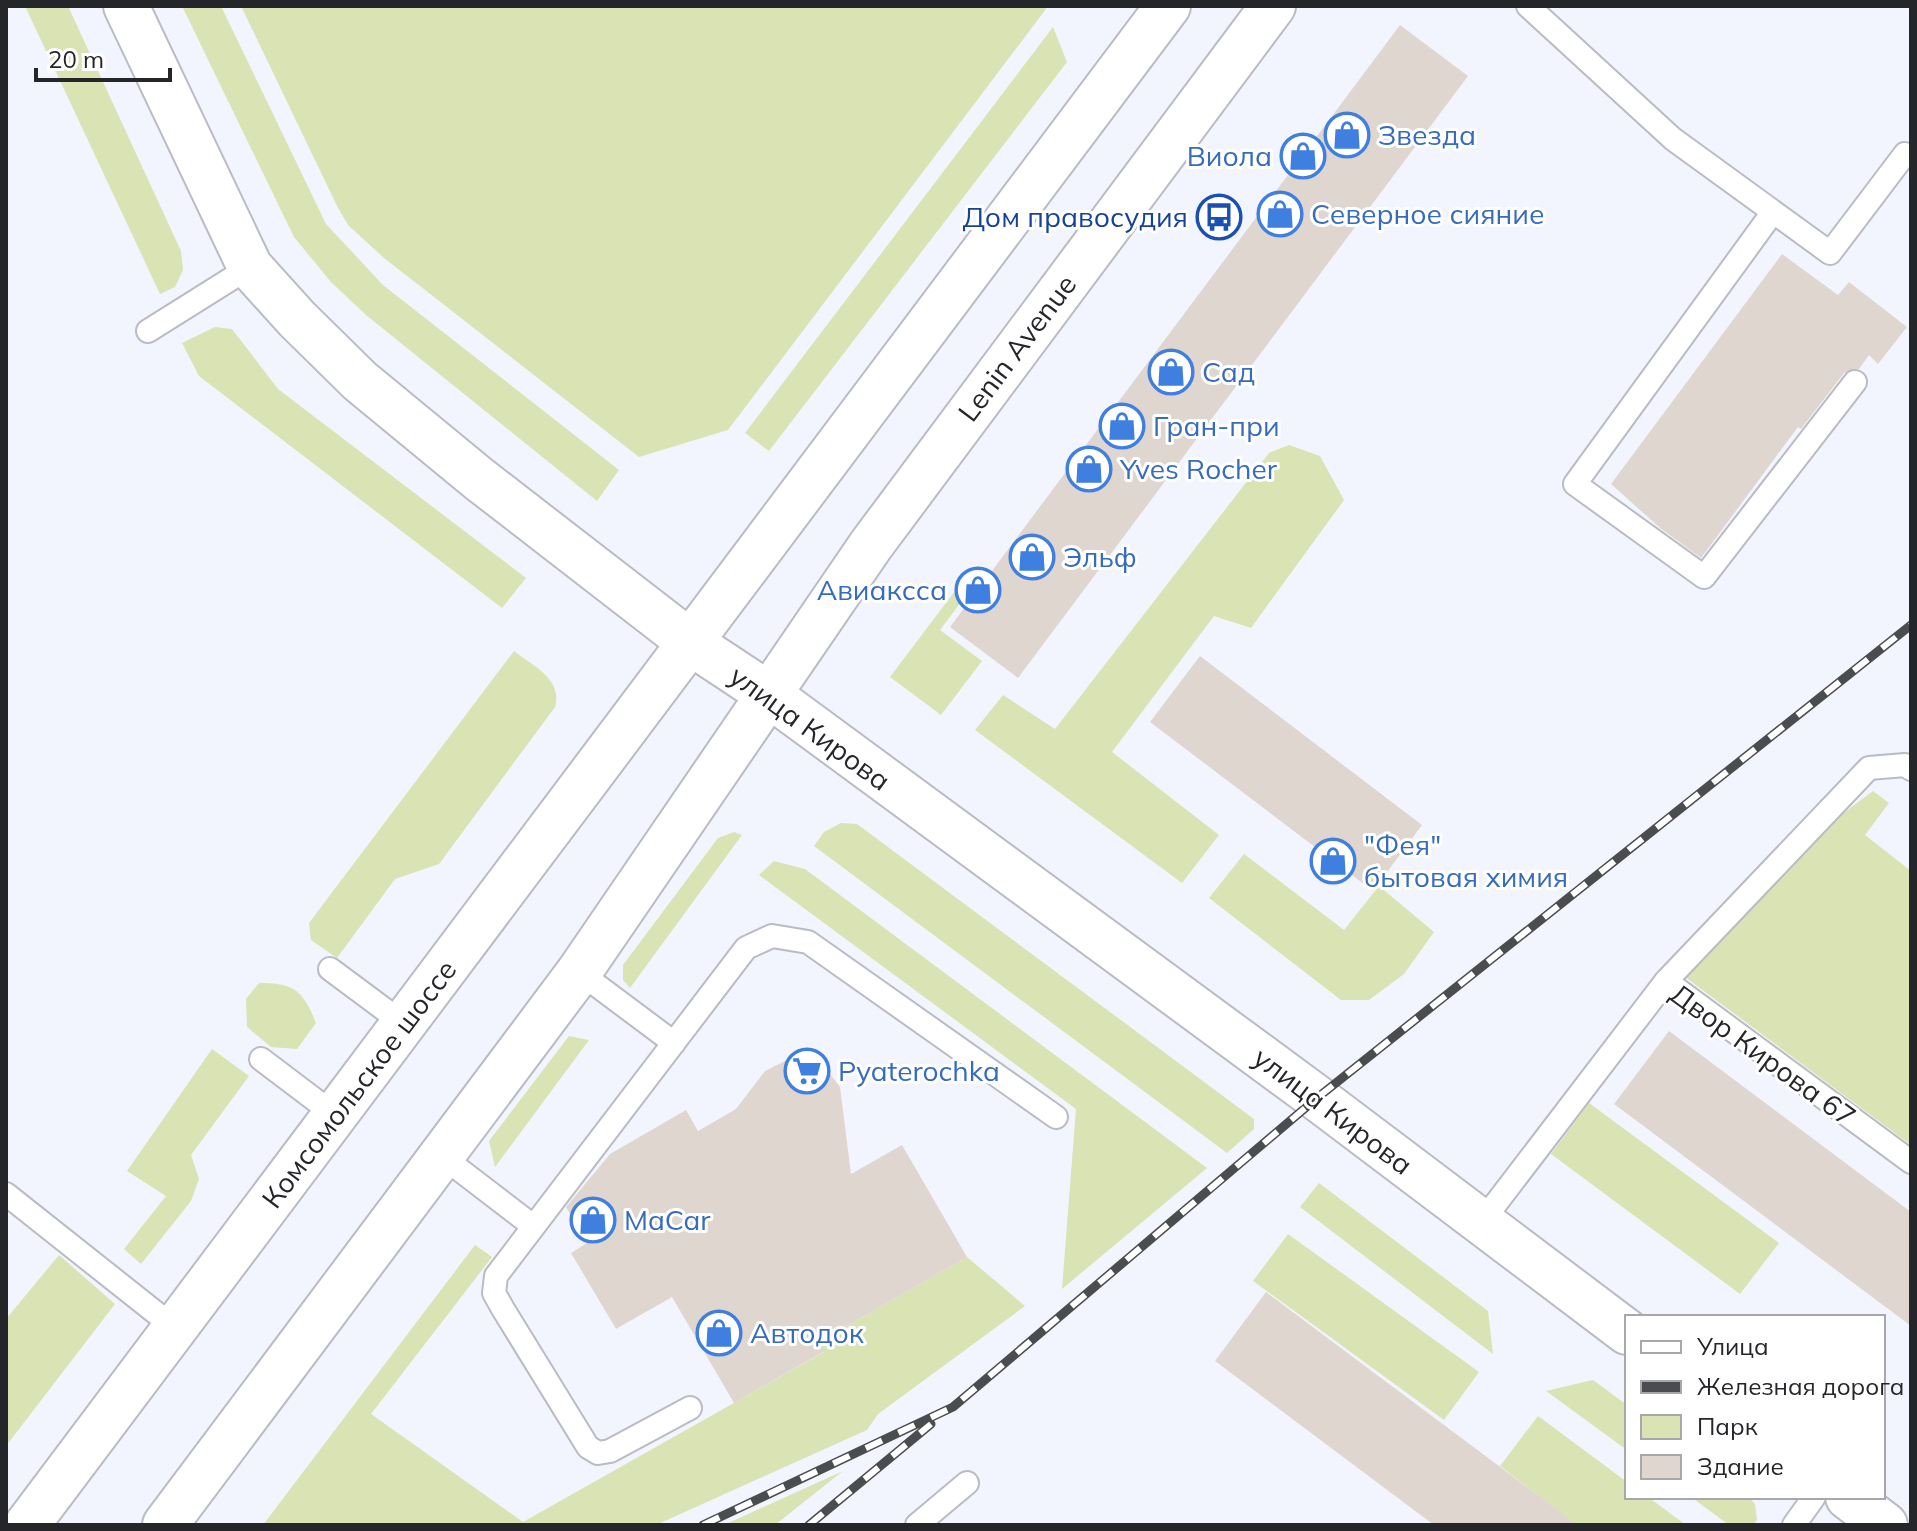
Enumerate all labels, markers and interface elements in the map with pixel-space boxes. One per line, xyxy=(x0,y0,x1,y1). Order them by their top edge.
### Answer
scale bar xyxy=(36,32,170,82)
text: 20 m xyxy=(48,44,104,74)
shop icon: Звезда xyxy=(1323,111,1371,159)
place label: Звезда xyxy=(1378,117,1476,152)
shop icon: Виола xyxy=(1279,132,1327,180)
place label: Виола xyxy=(1187,138,1272,173)
shop icon: Северное сияние xyxy=(1256,190,1304,238)
bus stop icon: Дом правосудия xyxy=(1195,193,1243,241)
place label: Северное сияние xyxy=(1311,196,1545,231)
place label: Дом правосудия xyxy=(962,199,1188,234)
street label: Lenin Avenue xyxy=(950,267,1083,428)
shop icon: Сад xyxy=(1147,348,1195,396)
place label: Сад xyxy=(1202,354,1255,389)
shop icon: Гран-при xyxy=(1098,402,1146,450)
place label: Гран-при xyxy=(1153,408,1280,443)
shop icon: Yves Rocher xyxy=(1065,445,1113,493)
place label: Yves Rocher xyxy=(1119,451,1278,486)
shop icon: Эльф xyxy=(1008,533,1056,581)
place label: Эльф xyxy=(1063,539,1137,574)
shop icon: Авиаксса xyxy=(954,566,1002,614)
place label: Авиаксса xyxy=(817,572,947,607)
street label: улица Кирова xyxy=(723,658,897,798)
place label: "Фея" бытовая химия xyxy=(1364,827,1568,894)
shop icon: "Фея" бытовая химия xyxy=(1309,837,1357,885)
street label: Комсомольское шоссе xyxy=(254,953,463,1215)
street label: Двор Кирова 67 xyxy=(1664,976,1863,1134)
street label: улица Кирова xyxy=(1247,1039,1420,1182)
supermarket icon: Pyaterochka xyxy=(783,1047,831,1095)
place label: Pyaterochka xyxy=(838,1053,1000,1088)
shop icon: MaCar xyxy=(569,1196,617,1244)
place label: MaCar xyxy=(624,1202,711,1237)
shop icon: Автодок xyxy=(695,1309,743,1357)
place label: Автодок xyxy=(750,1315,865,1350)
legend xyxy=(1625,1315,1885,1499)
text: Улица xyxy=(1696,1331,1769,1361)
text: Железная дорога xyxy=(1697,1371,1905,1401)
text: Парк xyxy=(1697,1411,1758,1441)
text: Здание xyxy=(1697,1451,1784,1481)

